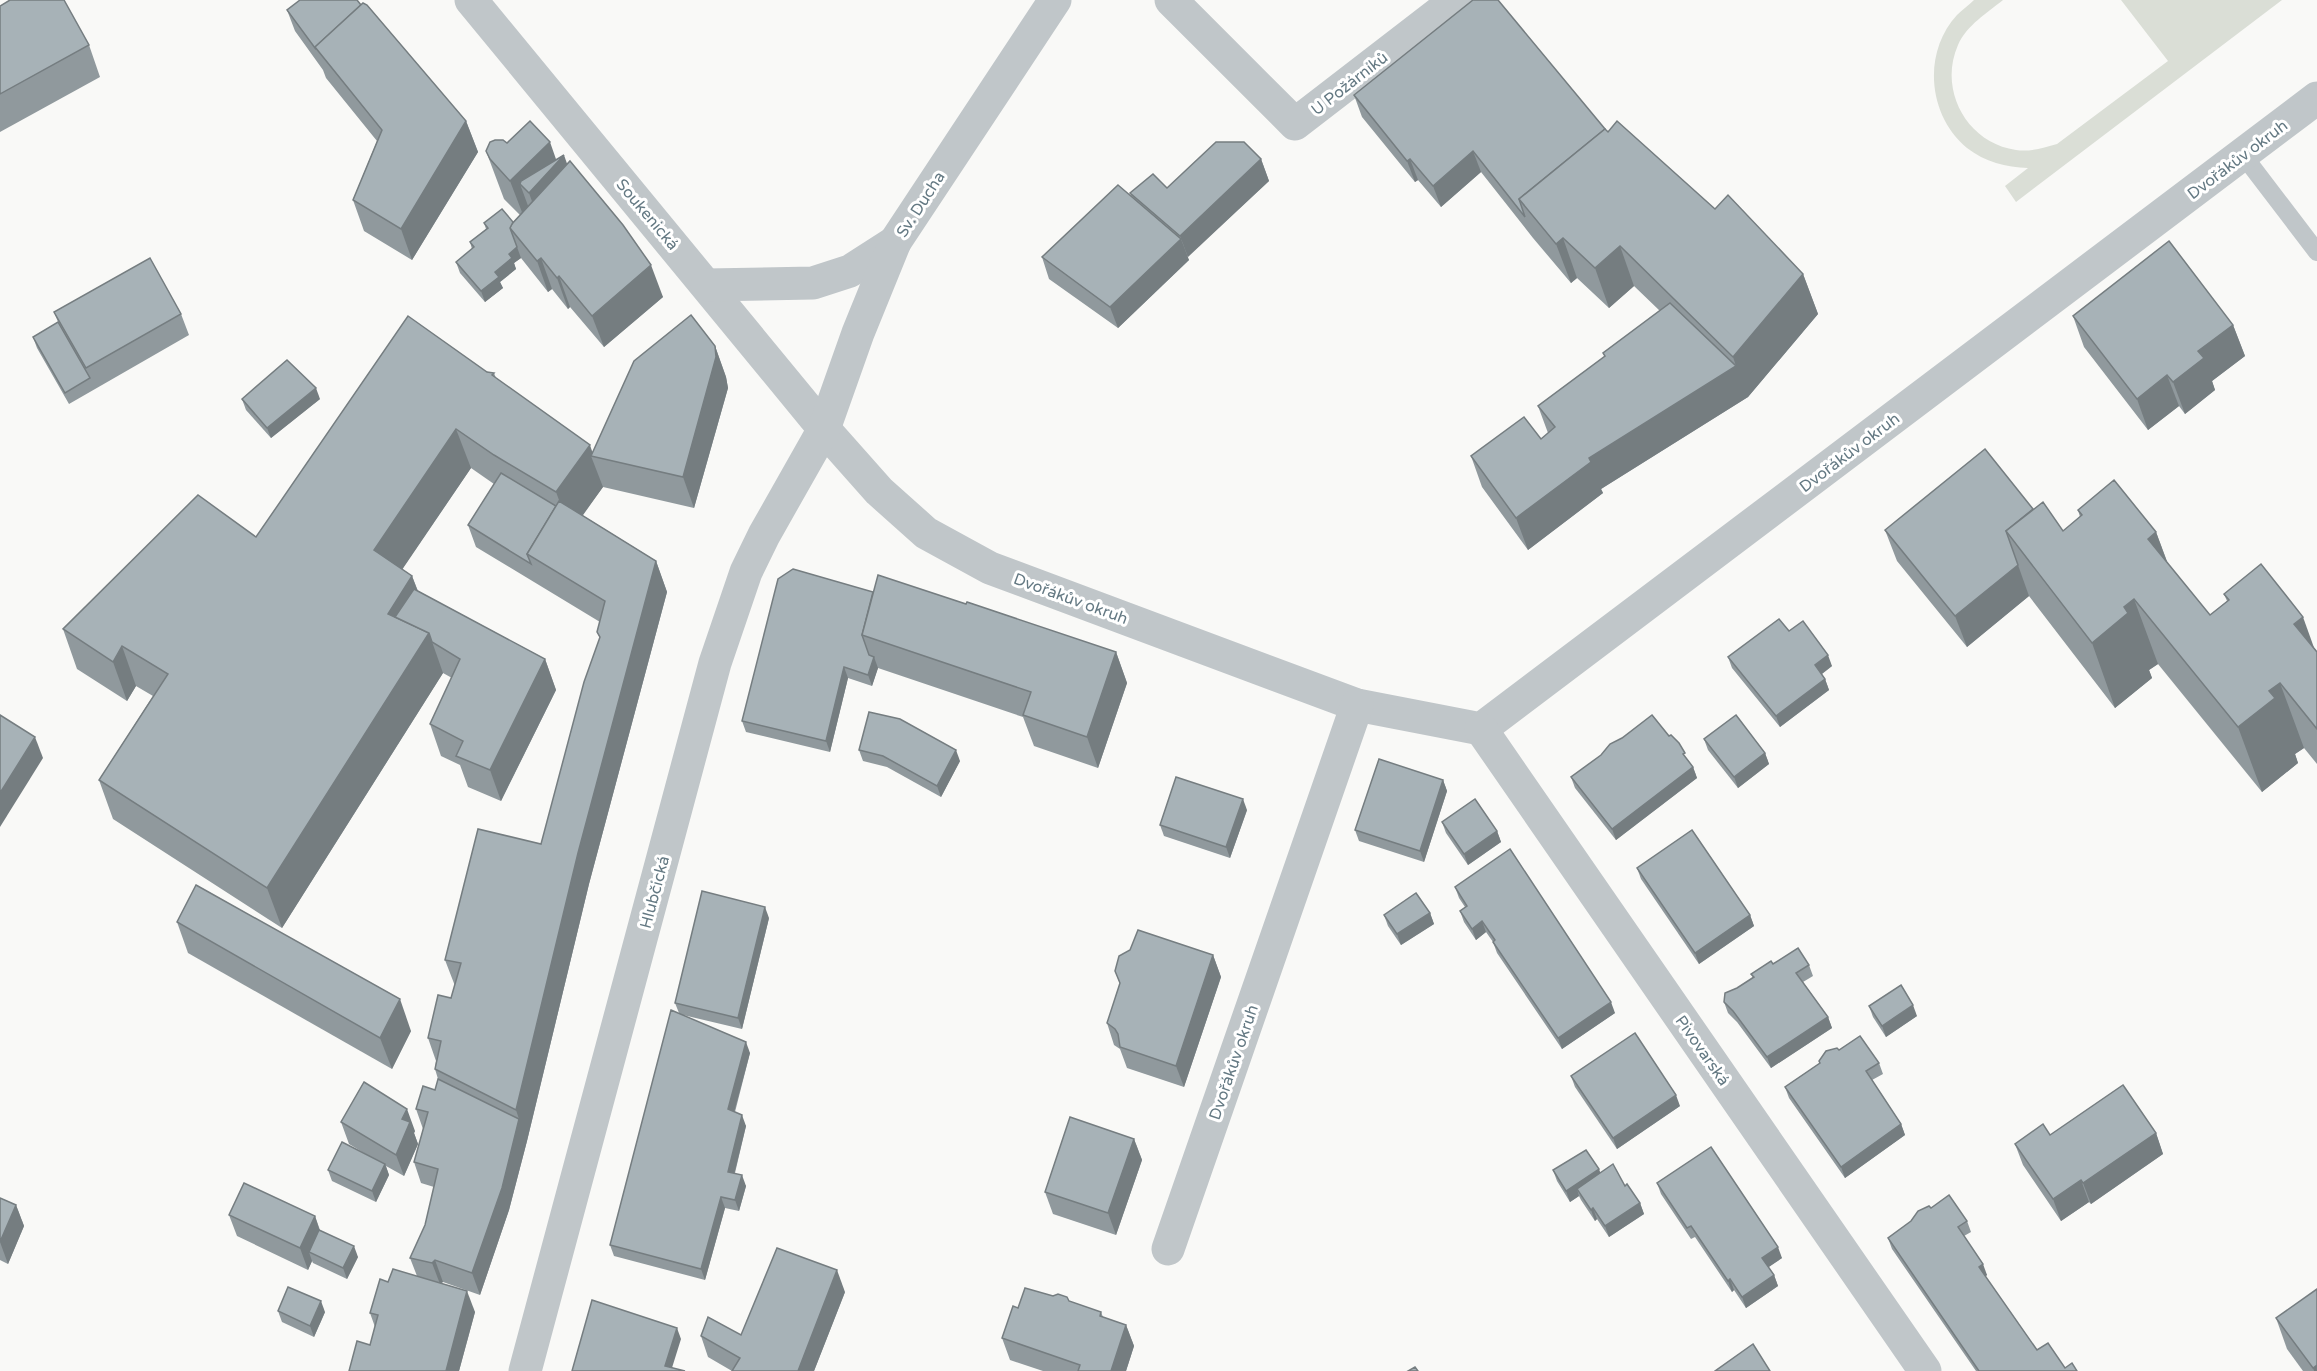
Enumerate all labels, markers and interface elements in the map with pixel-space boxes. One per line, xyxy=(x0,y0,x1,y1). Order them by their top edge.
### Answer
street label: U Požárníků xyxy=(1307,48,1392,120)
street label: Dvořákův okruh xyxy=(2184,116,2292,204)
street label: Sv. Ducha xyxy=(892,168,949,241)
street label: Soukenická xyxy=(612,175,683,254)
street label: Dvořákův okruh xyxy=(1796,409,1904,497)
street label: Dvořákův okruh xyxy=(1011,569,1131,629)
street label: Hlubčická xyxy=(636,854,674,931)
street label: Dvořákův okruh xyxy=(1205,1002,1263,1123)
street label: Pivovarská xyxy=(1671,1012,1734,1090)

